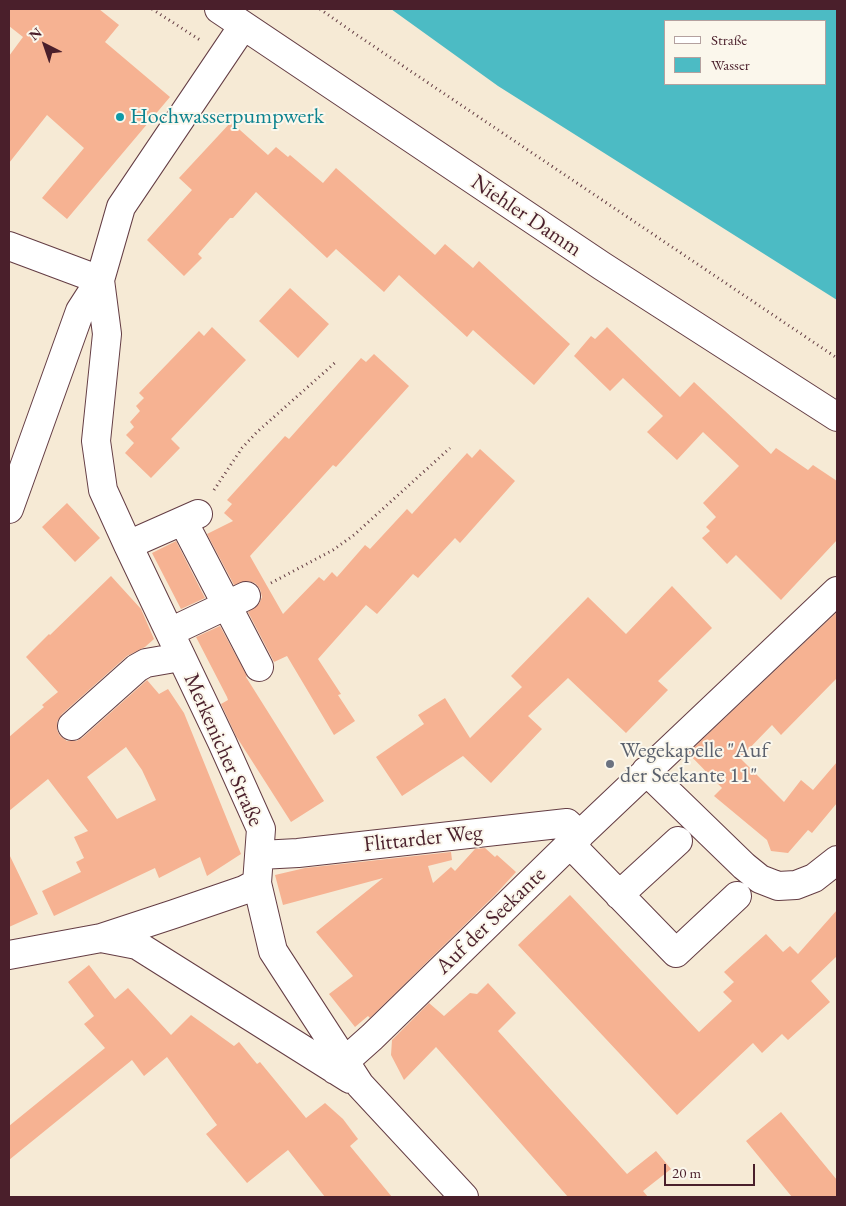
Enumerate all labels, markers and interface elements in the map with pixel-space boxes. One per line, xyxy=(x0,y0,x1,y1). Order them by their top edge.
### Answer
north arrow xyxy=(20,20,70,70)
legend xyxy=(664,20,826,85)
text: N xyxy=(25,23,45,44)
text: Straße xyxy=(711,30,747,49)
text: Wasser xyxy=(711,55,750,74)
place label: Hochwasserpumpwerk xyxy=(130,104,324,130)
marker: Hochwasserpumpwerk xyxy=(114,111,126,123)
street label: Niehler Damm xyxy=(466,169,586,263)
street label: Merkenicher Straße xyxy=(177,669,269,831)
place label: Wegekapelle "Auf der Seekante 11" xyxy=(620,738,768,789)
marker: Wegekapelle "Auf der Seekante 11" xyxy=(604,758,616,770)
street label: Flittarder Weg xyxy=(362,820,484,858)
street label: Auf der Seekante xyxy=(430,862,552,980)
scale bar xyxy=(666,1154,757,1186)
text: 20 m xyxy=(672,1163,701,1182)

